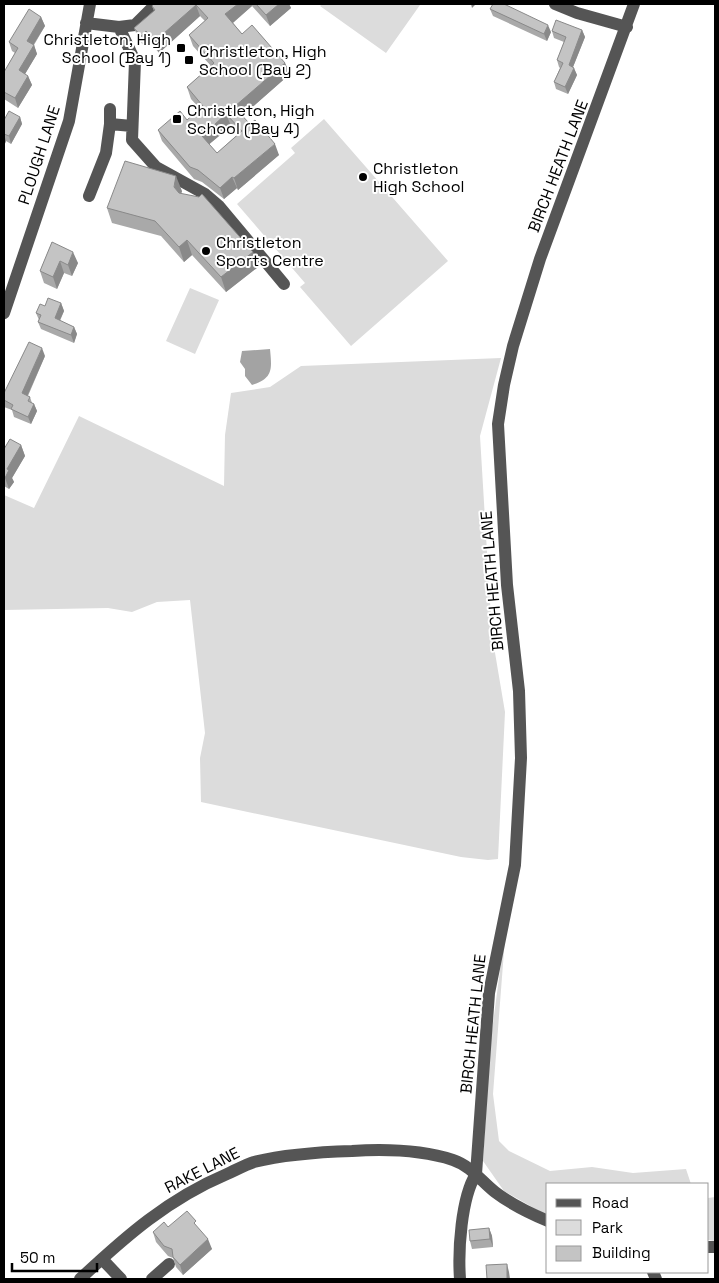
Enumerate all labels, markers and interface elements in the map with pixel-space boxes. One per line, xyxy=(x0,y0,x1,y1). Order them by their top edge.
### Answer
place label: Christleton, High School (Bay 1) xyxy=(43,29,171,68)
place label: Christleton, High School (Bay 2) xyxy=(199,41,327,80)
marker: Christleton, High School (Bay 1) xyxy=(175,42,187,54)
marker: Christleton, High School (Bay 2) xyxy=(183,54,195,66)
street label: BIRCH HEATH LANE xyxy=(523,97,593,235)
place label: Christleton, High School (Bay 4) xyxy=(187,100,315,139)
street label: PLOUGH LANE xyxy=(13,103,65,207)
marker: Christleton, High School (Bay 4) xyxy=(171,113,183,125)
place label: Christleton High School xyxy=(373,158,464,197)
marker: Christleton High School xyxy=(357,171,369,183)
place label: Christleton Sports Centre xyxy=(216,232,324,271)
marker: Christleton Sports Centre xyxy=(200,245,212,257)
street label: BIRCH HEATH LANE xyxy=(475,510,509,652)
street label: BIRCH HEATH LANE xyxy=(455,953,491,1095)
street label: RAKE LANE xyxy=(161,1142,243,1198)
legend xyxy=(546,1183,709,1273)
text: Road xyxy=(592,1193,629,1212)
text: Park xyxy=(592,1218,623,1237)
scale bar xyxy=(12,1240,98,1272)
text: Building xyxy=(592,1243,651,1262)
text: 50 m xyxy=(20,1248,55,1267)

